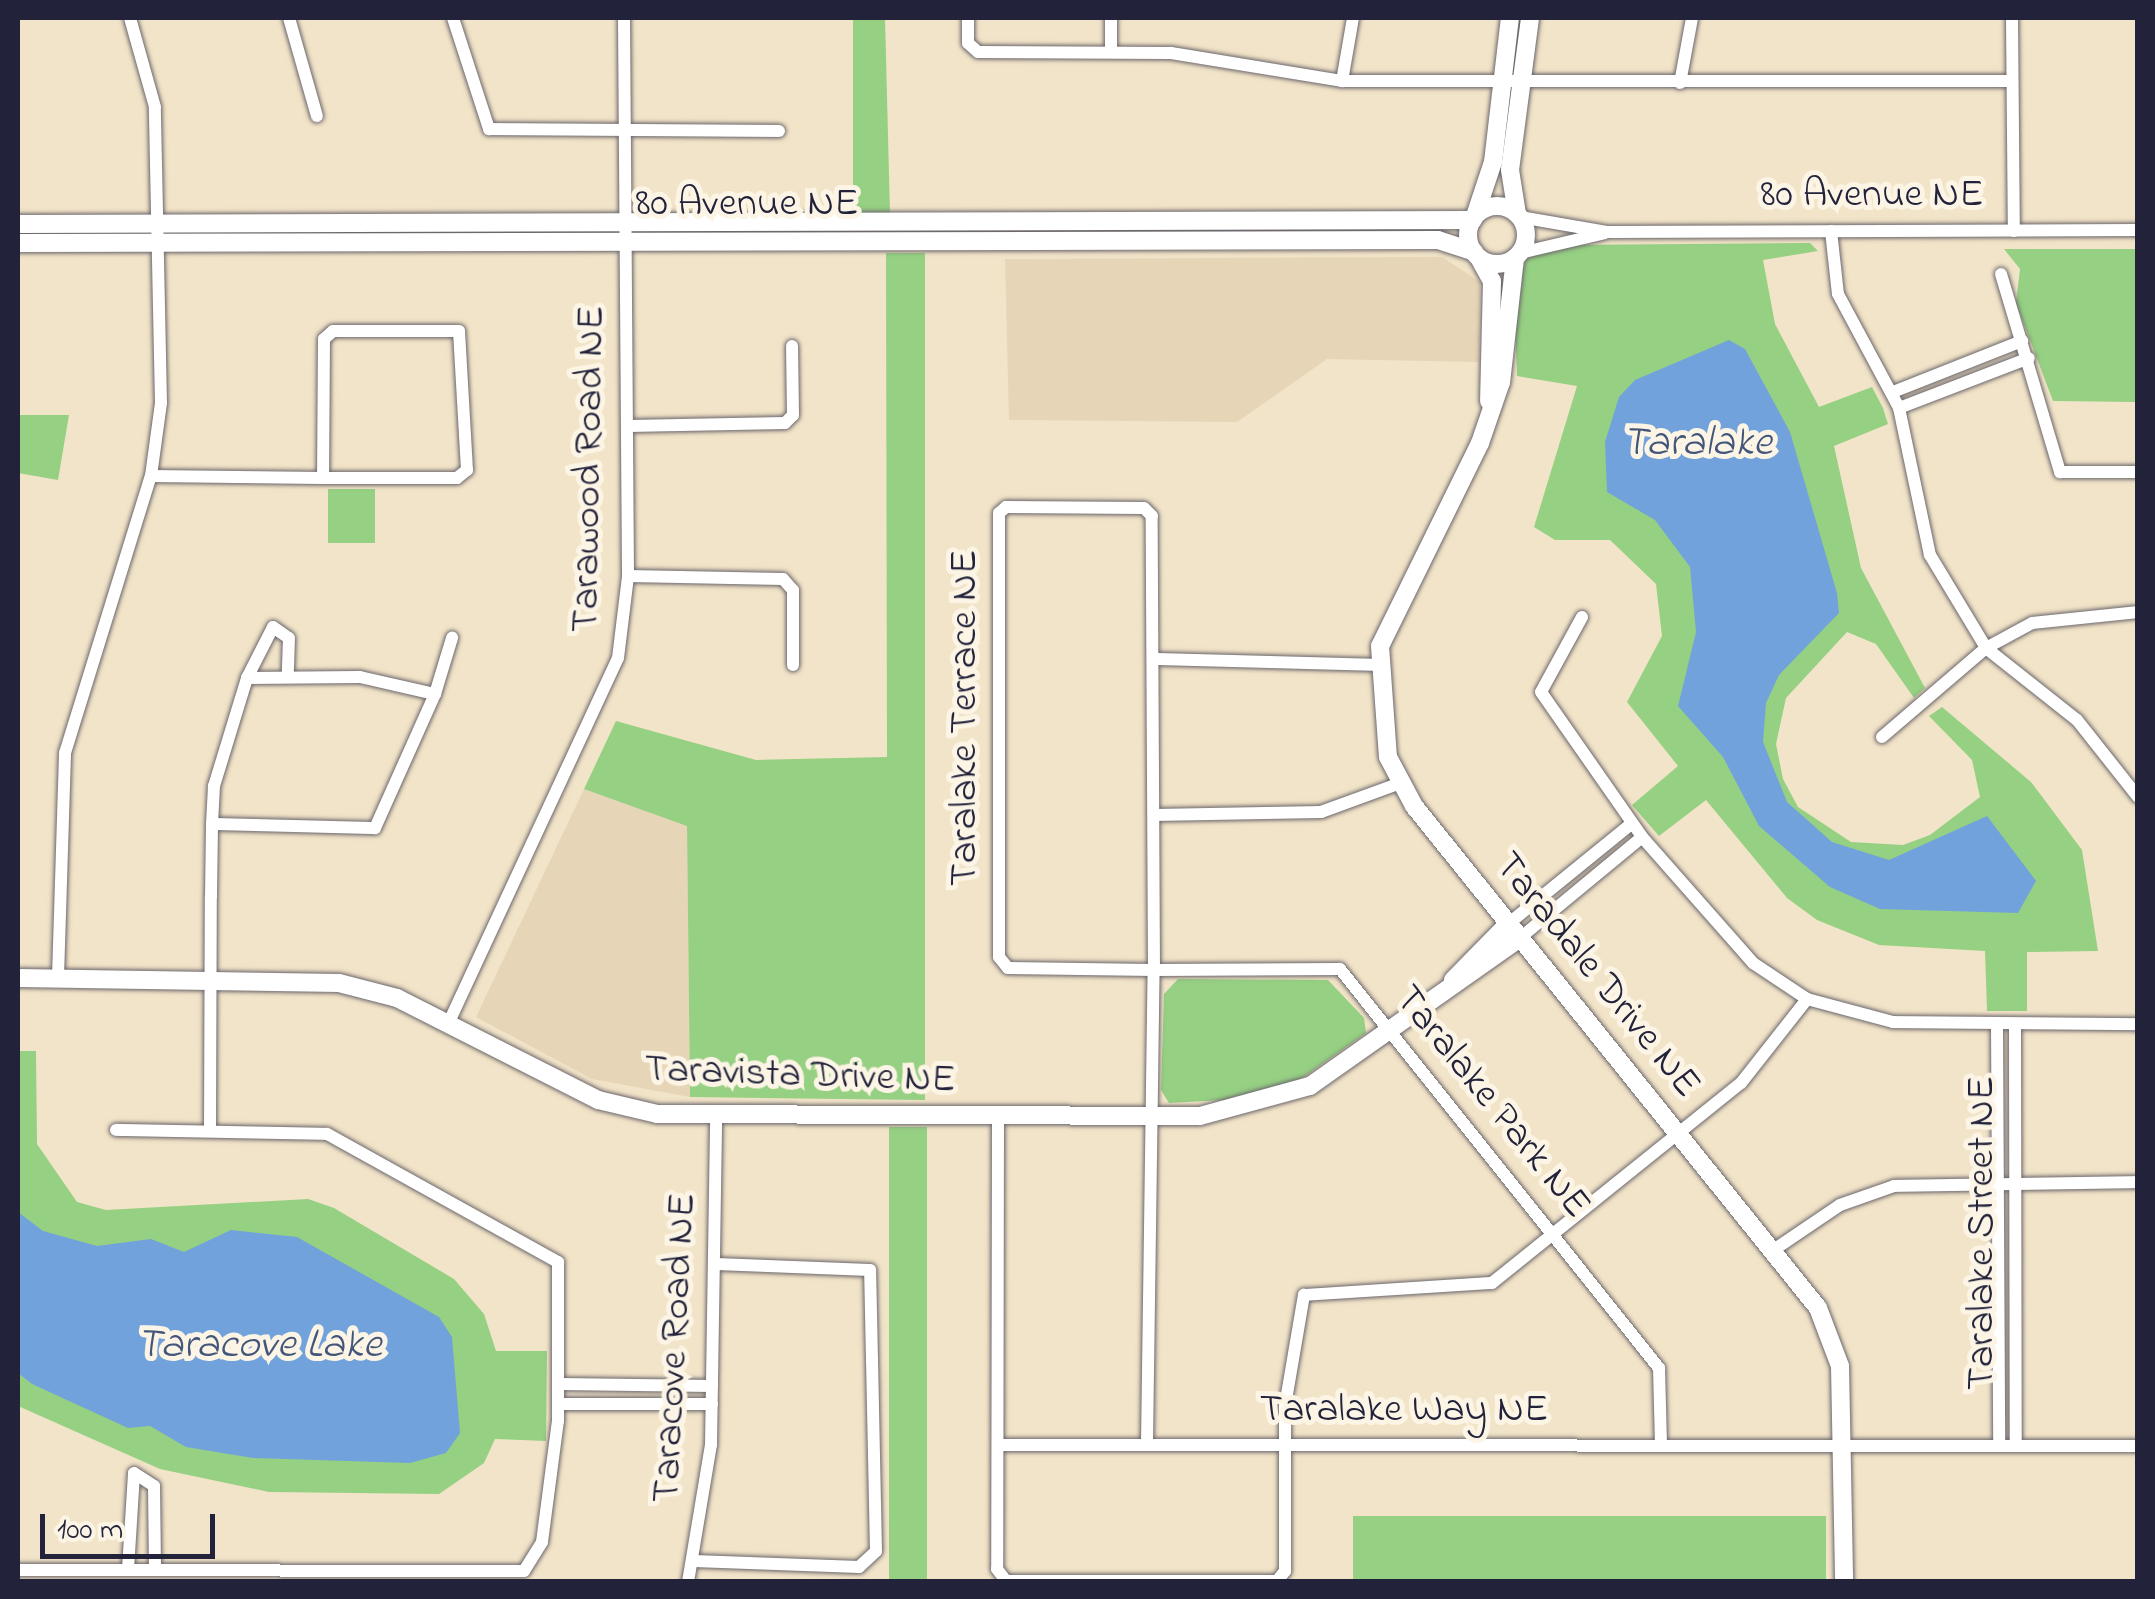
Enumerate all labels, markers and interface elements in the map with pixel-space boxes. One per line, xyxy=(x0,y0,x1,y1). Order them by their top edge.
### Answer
street label: 80 Avenue NE xyxy=(1760,172,1984,220)
street label: 80 Avenue NE xyxy=(635,181,859,229)
street label: Tarawood Road NE xyxy=(563,305,617,633)
water label: Taralake xyxy=(1622,419,1772,469)
street label: Taralake Terrace NE xyxy=(942,550,990,886)
street label: Taradale Drive NE xyxy=(1482,844,1710,1108)
street label: Taralake Park NE xyxy=(1382,977,1600,1229)
street label: Taravista Drive NE xyxy=(644,1047,956,1105)
street label: Taralake Street NE xyxy=(1959,1076,2007,1390)
street label: Taracove Road NE xyxy=(644,1192,708,1504)
water label: Taracove Lake xyxy=(136,1321,382,1371)
street label: Taralake Way NE xyxy=(1260,1387,1548,1435)
scale bar xyxy=(45,1494,220,1556)
text: 100 m xyxy=(57,1509,123,1553)

